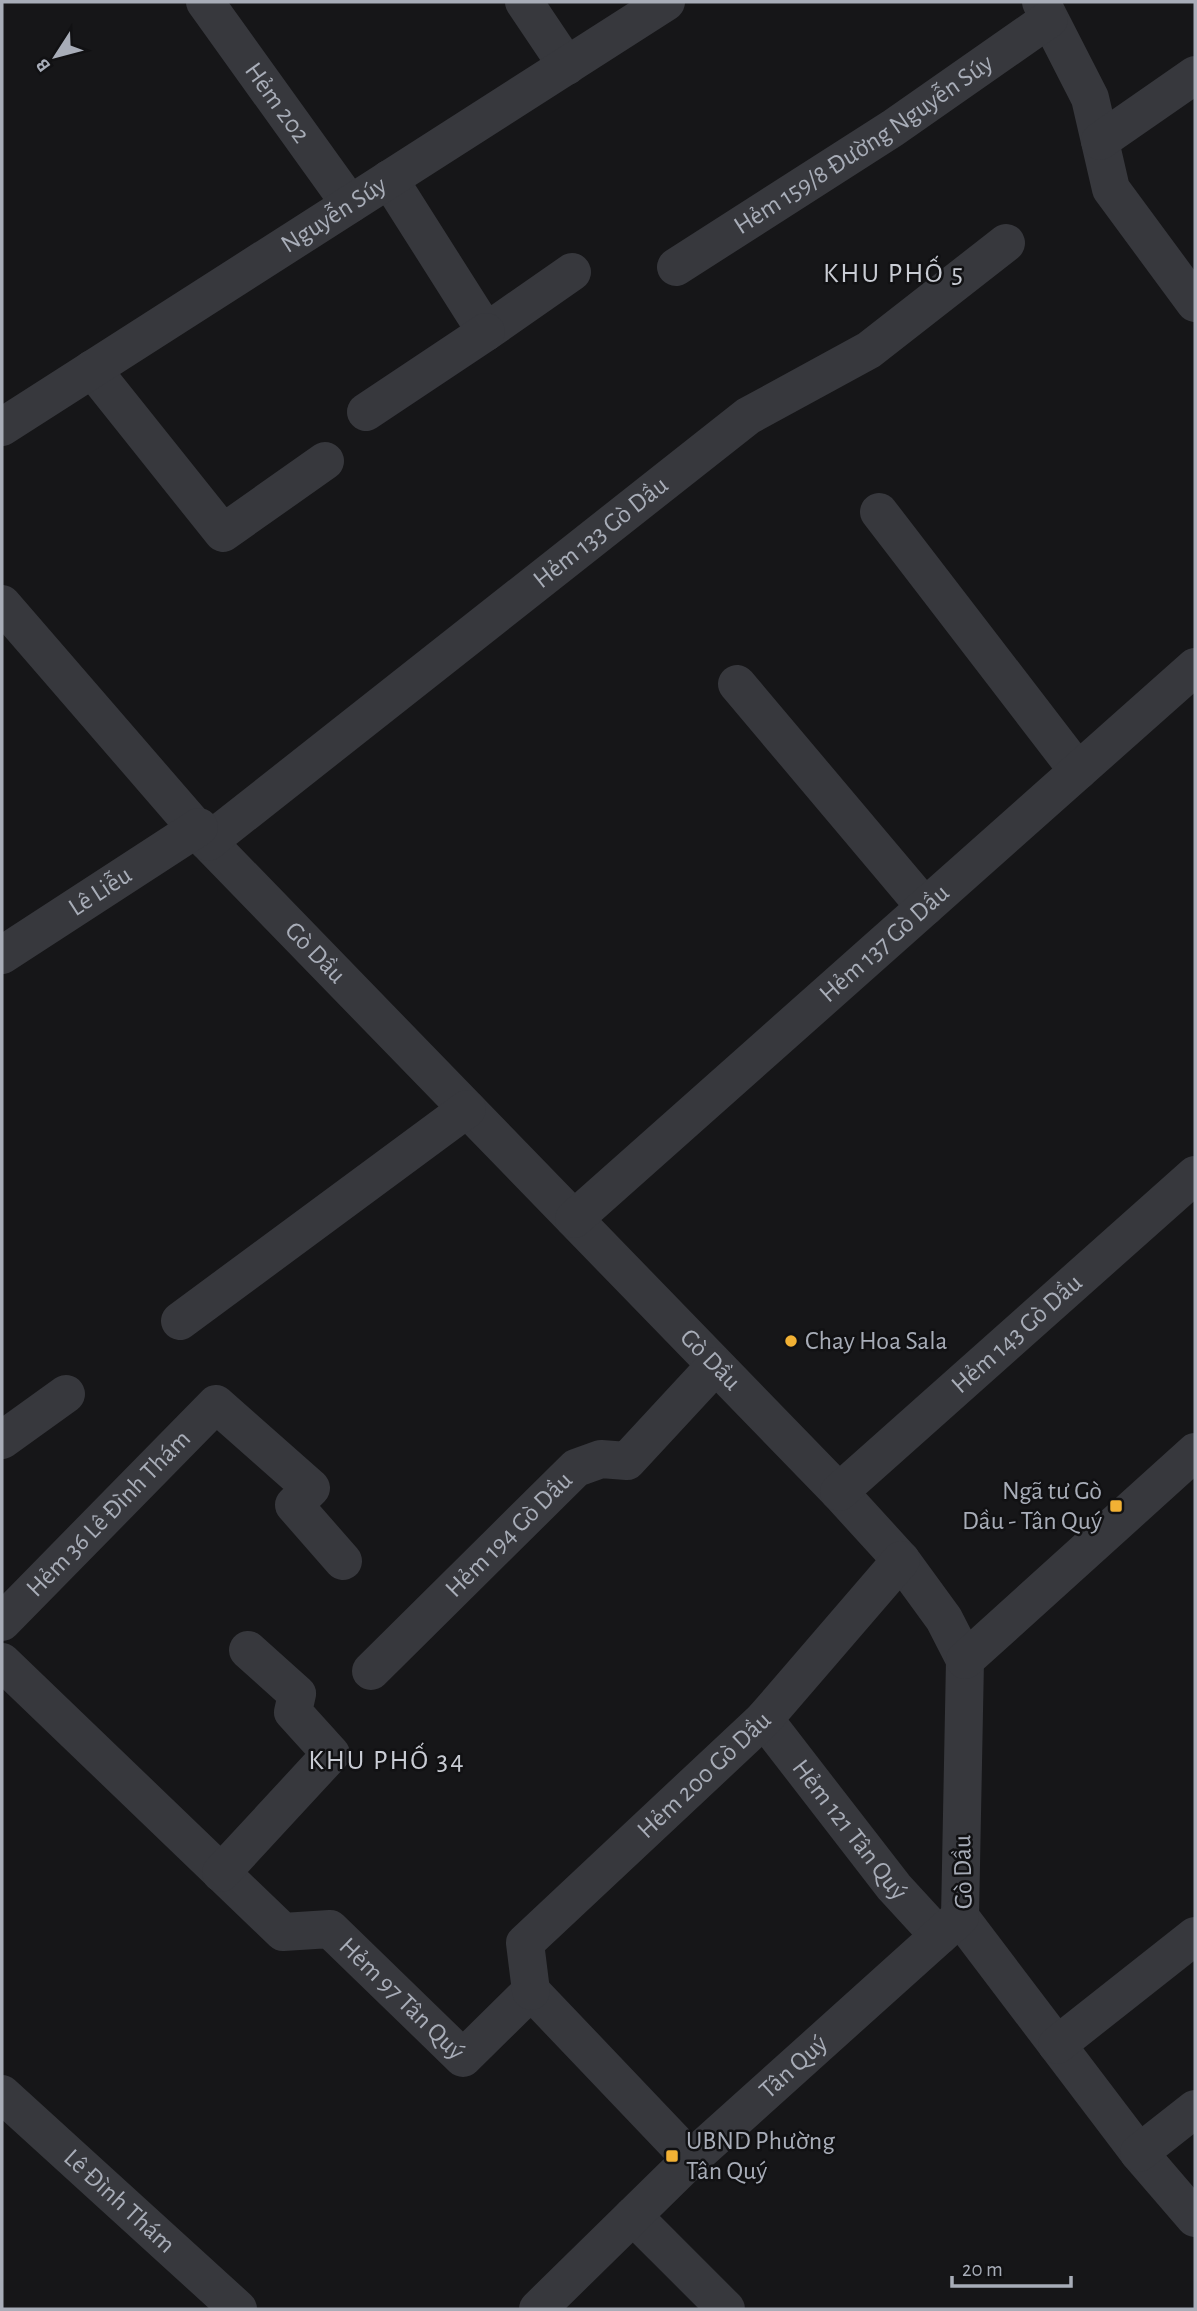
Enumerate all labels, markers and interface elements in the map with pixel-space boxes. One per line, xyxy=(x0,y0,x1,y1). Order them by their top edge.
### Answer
north arrow xyxy=(21,21,91,91)
street label: Hẻm 159/8 Đường Nguyễn Súy xyxy=(729,49,998,239)
text: B xyxy=(33,55,54,75)
street label: Hẻm 202 xyxy=(240,58,315,148)
street label: Nguyễn Súy xyxy=(277,171,391,258)
district label: KHU PHỐ 5 xyxy=(823,255,965,288)
street label: Hẻm 133 Gò Dầu xyxy=(528,472,673,593)
street label: Lê Liễu xyxy=(64,862,136,921)
street label: Hẻm 137 Gò Dầu xyxy=(814,879,954,1007)
street label: Gò Dầu xyxy=(280,917,351,988)
street label: Hẻm 143 Gò Dầu xyxy=(946,1269,1087,1398)
street label: Gò Dầu xyxy=(675,1324,746,1395)
place label: Chay Hoa Sala xyxy=(805,1328,948,1354)
marker: Chay Hoa Sala xyxy=(783,1333,799,1349)
street label: Hẻm 36 Lê Đình Thám xyxy=(21,1425,195,1602)
street label: Hẻm 194 Gò Dầu xyxy=(441,1467,577,1602)
place label: Ngã tư Gò Dầu - Tân Quý xyxy=(962,1478,1102,1534)
marker: Ngã tư Gò Dầu - Tân Quý xyxy=(1108,1498,1124,1514)
street label: Hẻm 200 Gò Dầu xyxy=(632,1707,776,1843)
district label: KHU PHỐ 34 xyxy=(308,1742,466,1775)
street label: Hẻm 121 Tân Quý xyxy=(787,1755,912,1905)
street label: Gò Dầu xyxy=(949,1835,977,1909)
street label: Hẻm 97 Tân Quý xyxy=(334,1933,470,2065)
street label: Tân Quý xyxy=(754,2030,832,2104)
place label: UBND Phường Tân Quý xyxy=(686,2128,835,2184)
street label: Lê Đình Thám xyxy=(59,2144,180,2258)
marker: UBND Phường Tân Quý xyxy=(664,2148,680,2164)
scale bar xyxy=(952,2244,1071,2288)
text: 20 m xyxy=(962,2259,1003,2280)

